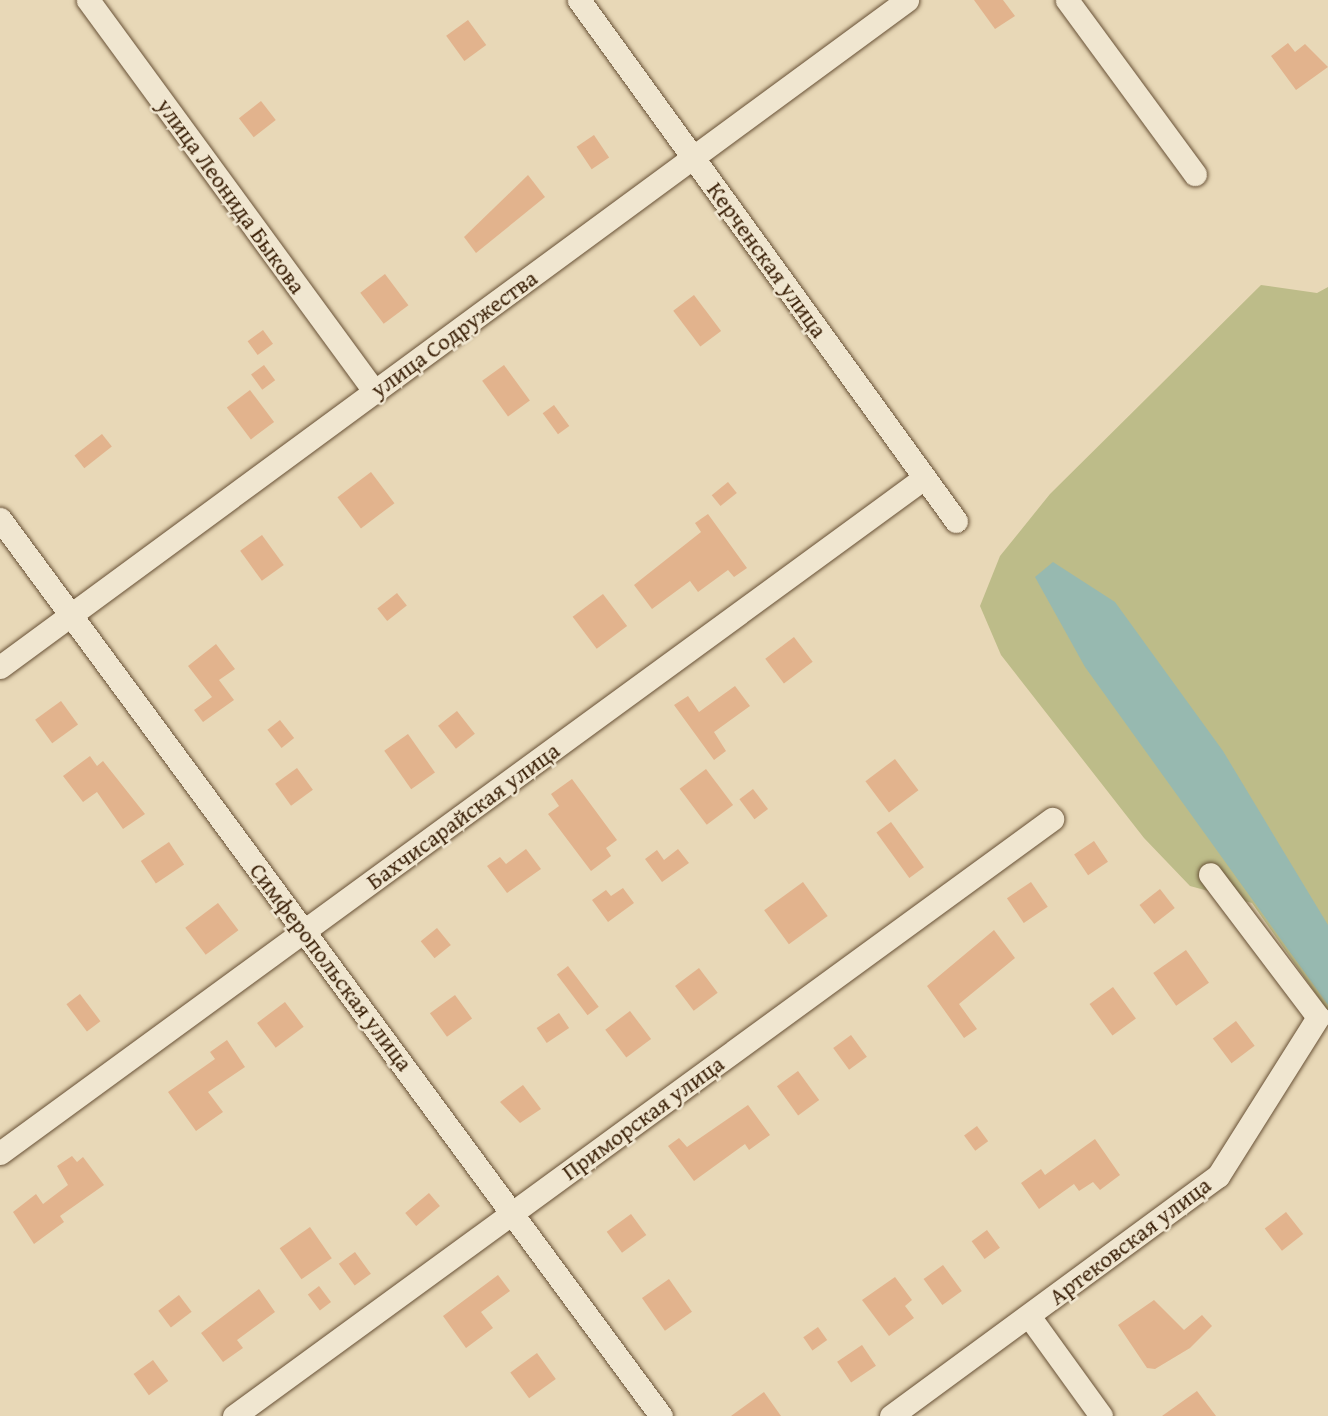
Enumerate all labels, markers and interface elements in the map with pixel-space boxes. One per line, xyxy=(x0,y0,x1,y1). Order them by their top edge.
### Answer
street label: улица Леонида Быкова xyxy=(151,93,311,299)
street label: Керченская улица xyxy=(701,177,833,343)
street label: улица Содружества xyxy=(365,264,543,404)
street label: Бахчисарайская улица xyxy=(361,737,565,895)
street label: Симферопольская улица xyxy=(244,858,418,1076)
street label: Приморская улица xyxy=(557,1050,729,1186)
street label: Артековская улица xyxy=(1044,1171,1216,1311)

